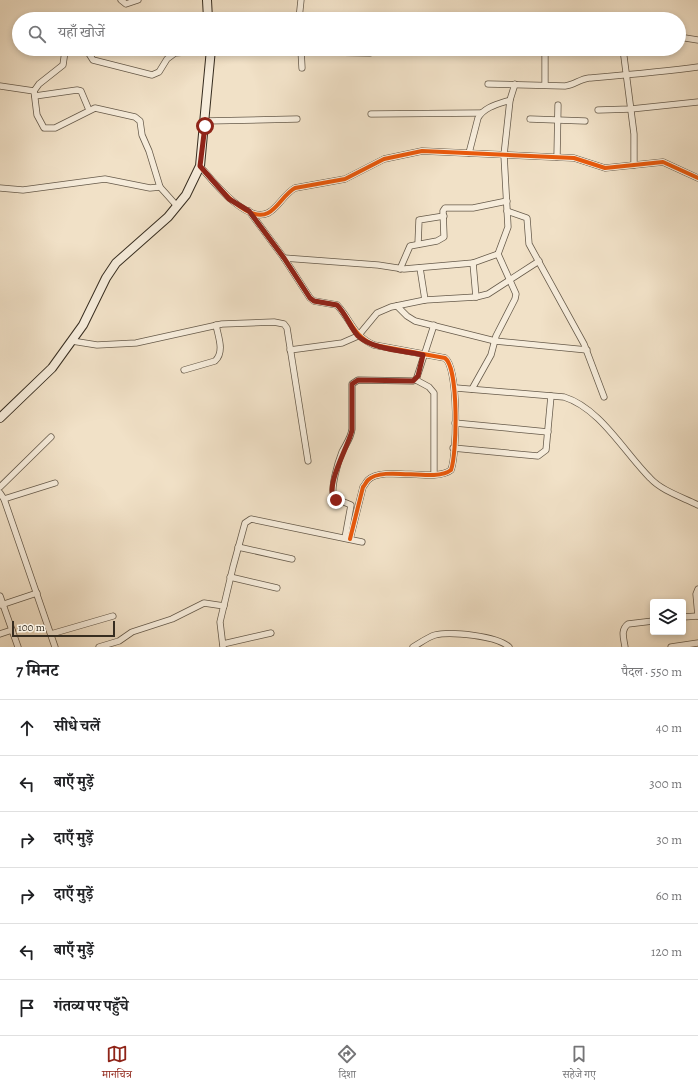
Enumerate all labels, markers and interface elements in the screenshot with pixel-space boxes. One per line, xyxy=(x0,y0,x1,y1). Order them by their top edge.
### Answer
search box xyxy=(12,12,686,56)
text: यहाँ खोजें xyxy=(58,22,105,42)
icon: search xyxy=(26,23,48,45)
route start xyxy=(196,117,214,135)
route end xyxy=(327,491,345,509)
map controls xyxy=(650,599,686,635)
button: layers xyxy=(650,599,686,635)
scale bar xyxy=(12,619,115,638)
text: 100 m xyxy=(18,620,45,635)
text: 7 मिनट xyxy=(16,659,58,682)
text: पैदल · 550 m xyxy=(622,663,682,680)
text: सीधे चलें xyxy=(54,716,100,736)
icon: ahead xyxy=(16,717,38,739)
text: 40 m xyxy=(656,719,682,736)
text: बाएँ मुड़ें xyxy=(54,772,94,792)
icon: left xyxy=(16,773,38,795)
text: 300 m xyxy=(649,775,682,792)
text: दाएँ मुड़ें xyxy=(54,828,93,848)
icon: right xyxy=(16,829,38,851)
text: 30 m xyxy=(656,831,682,848)
text: दाएँ मुड़ें xyxy=(54,884,93,904)
icon: right xyxy=(16,885,38,907)
text: 60 m xyxy=(656,887,682,904)
text: बाएँ मुड़ें xyxy=(54,940,94,960)
icon: left xyxy=(16,941,38,963)
text: 120 m xyxy=(651,943,682,960)
text: गंतव्य पर पहुँचे xyxy=(54,996,129,1016)
icon: arrive xyxy=(16,997,38,1019)
tab: मानचित्र xyxy=(102,1043,132,1085)
tab: दिशा xyxy=(336,1043,358,1085)
tab: सहेजे गए xyxy=(562,1043,596,1085)

